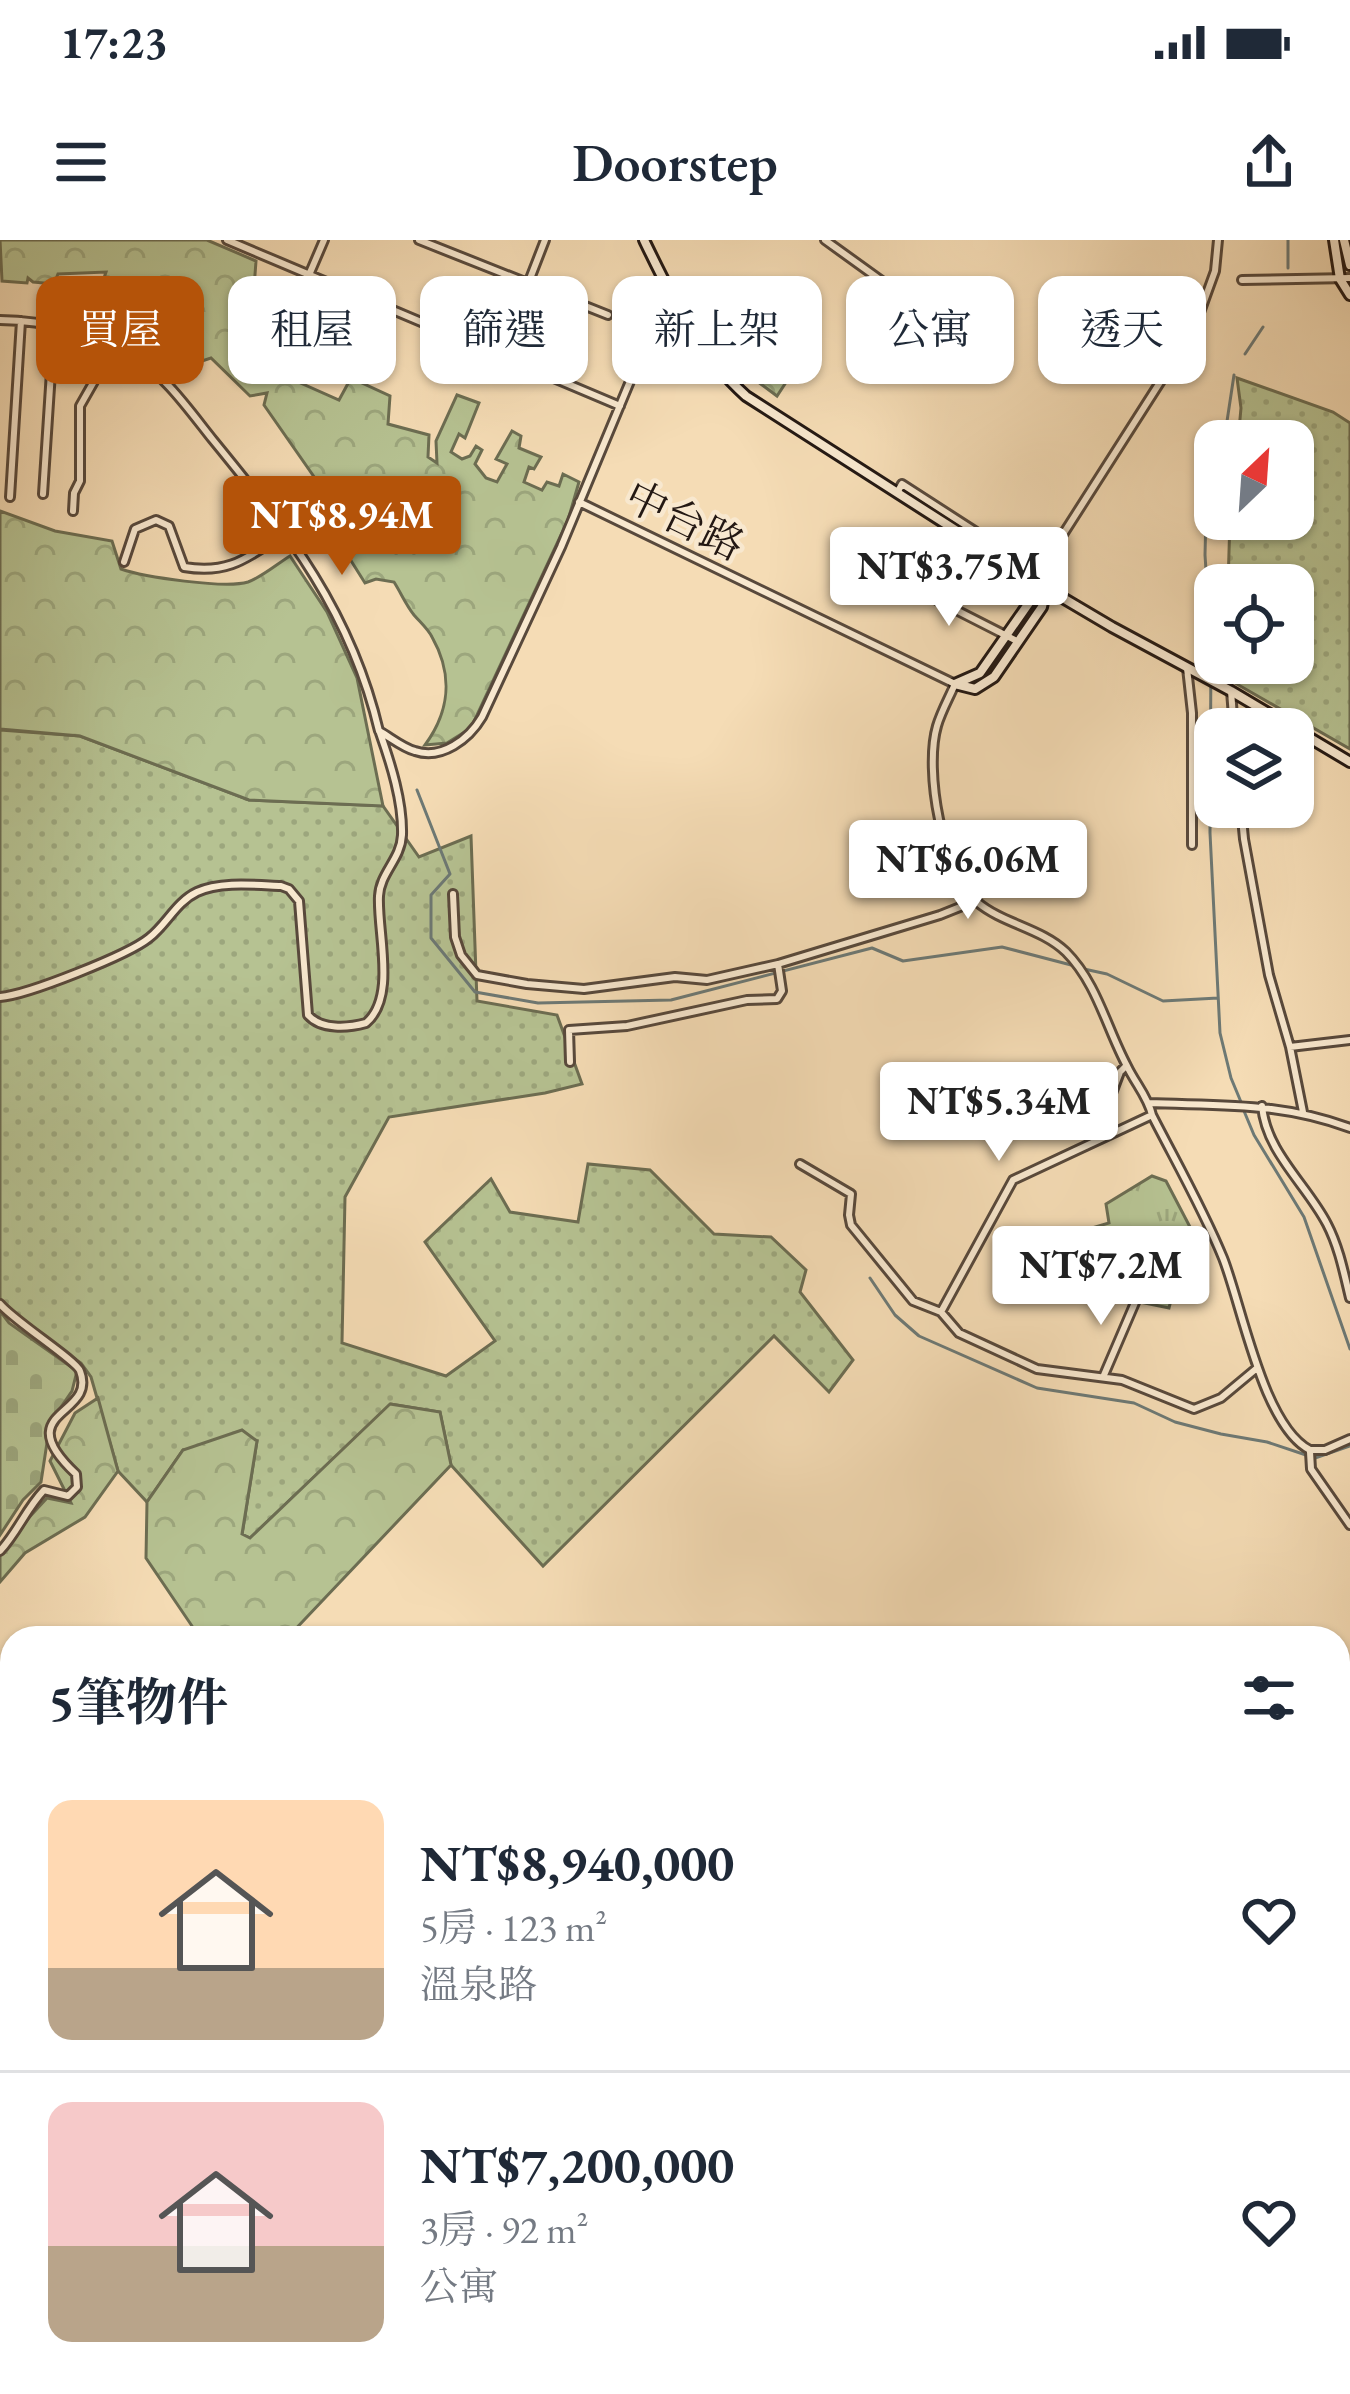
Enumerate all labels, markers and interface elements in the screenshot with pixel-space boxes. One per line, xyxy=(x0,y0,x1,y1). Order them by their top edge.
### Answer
text: 17:23 xyxy=(60,13,168,71)
text: Doorstep xyxy=(572,127,778,197)
icon: menu xyxy=(48,129,114,195)
icon: share xyxy=(1236,129,1302,195)
chip: 買屋 xyxy=(36,276,204,384)
chip: 租屋 xyxy=(228,276,396,384)
chip: 篩選 xyxy=(420,276,588,384)
chip: 新上架 xyxy=(612,276,822,384)
chip: 公寓 xyxy=(846,276,1014,384)
chip: 透天 xyxy=(1038,276,1206,384)
north arrow xyxy=(1194,420,1314,540)
map controls xyxy=(1194,420,1314,828)
street label: 中台路 xyxy=(616,468,753,573)
pin: NT$8.94M xyxy=(218,476,466,578)
text: NT$8.94M xyxy=(250,489,434,540)
pin: NT$3.75M xyxy=(825,527,1073,629)
text: NT$3.75M xyxy=(857,540,1041,591)
button: locate xyxy=(1194,564,1314,684)
button: layers xyxy=(1194,708,1314,828)
pin: NT$6.06M xyxy=(844,820,1092,922)
text: NT$6.06M xyxy=(876,833,1060,884)
pin: NT$5.34M xyxy=(875,1062,1123,1164)
text: NT$5.34M xyxy=(907,1075,1091,1126)
pin: NT$7.2M xyxy=(990,1226,1212,1328)
text: NT$7.2M xyxy=(1019,1239,1183,1290)
icon: filters xyxy=(1236,1665,1302,1731)
text: 5筆物件 xyxy=(48,1669,228,1735)
text: NT$8,940,000 xyxy=(420,1830,734,1896)
icon: home xyxy=(144,1848,288,1992)
icon: heart xyxy=(1236,1887,1302,1953)
text: 5房 · 123 m² xyxy=(420,1902,607,1953)
text: 溫泉路 xyxy=(420,1959,537,2010)
text: NT$7,200,000 xyxy=(420,2132,734,2198)
icon: home xyxy=(144,2150,288,2294)
icon: heart xyxy=(1236,2189,1302,2255)
text: 3房 · 92 m² xyxy=(420,2204,588,2255)
text: 公寓 xyxy=(420,2261,498,2312)

